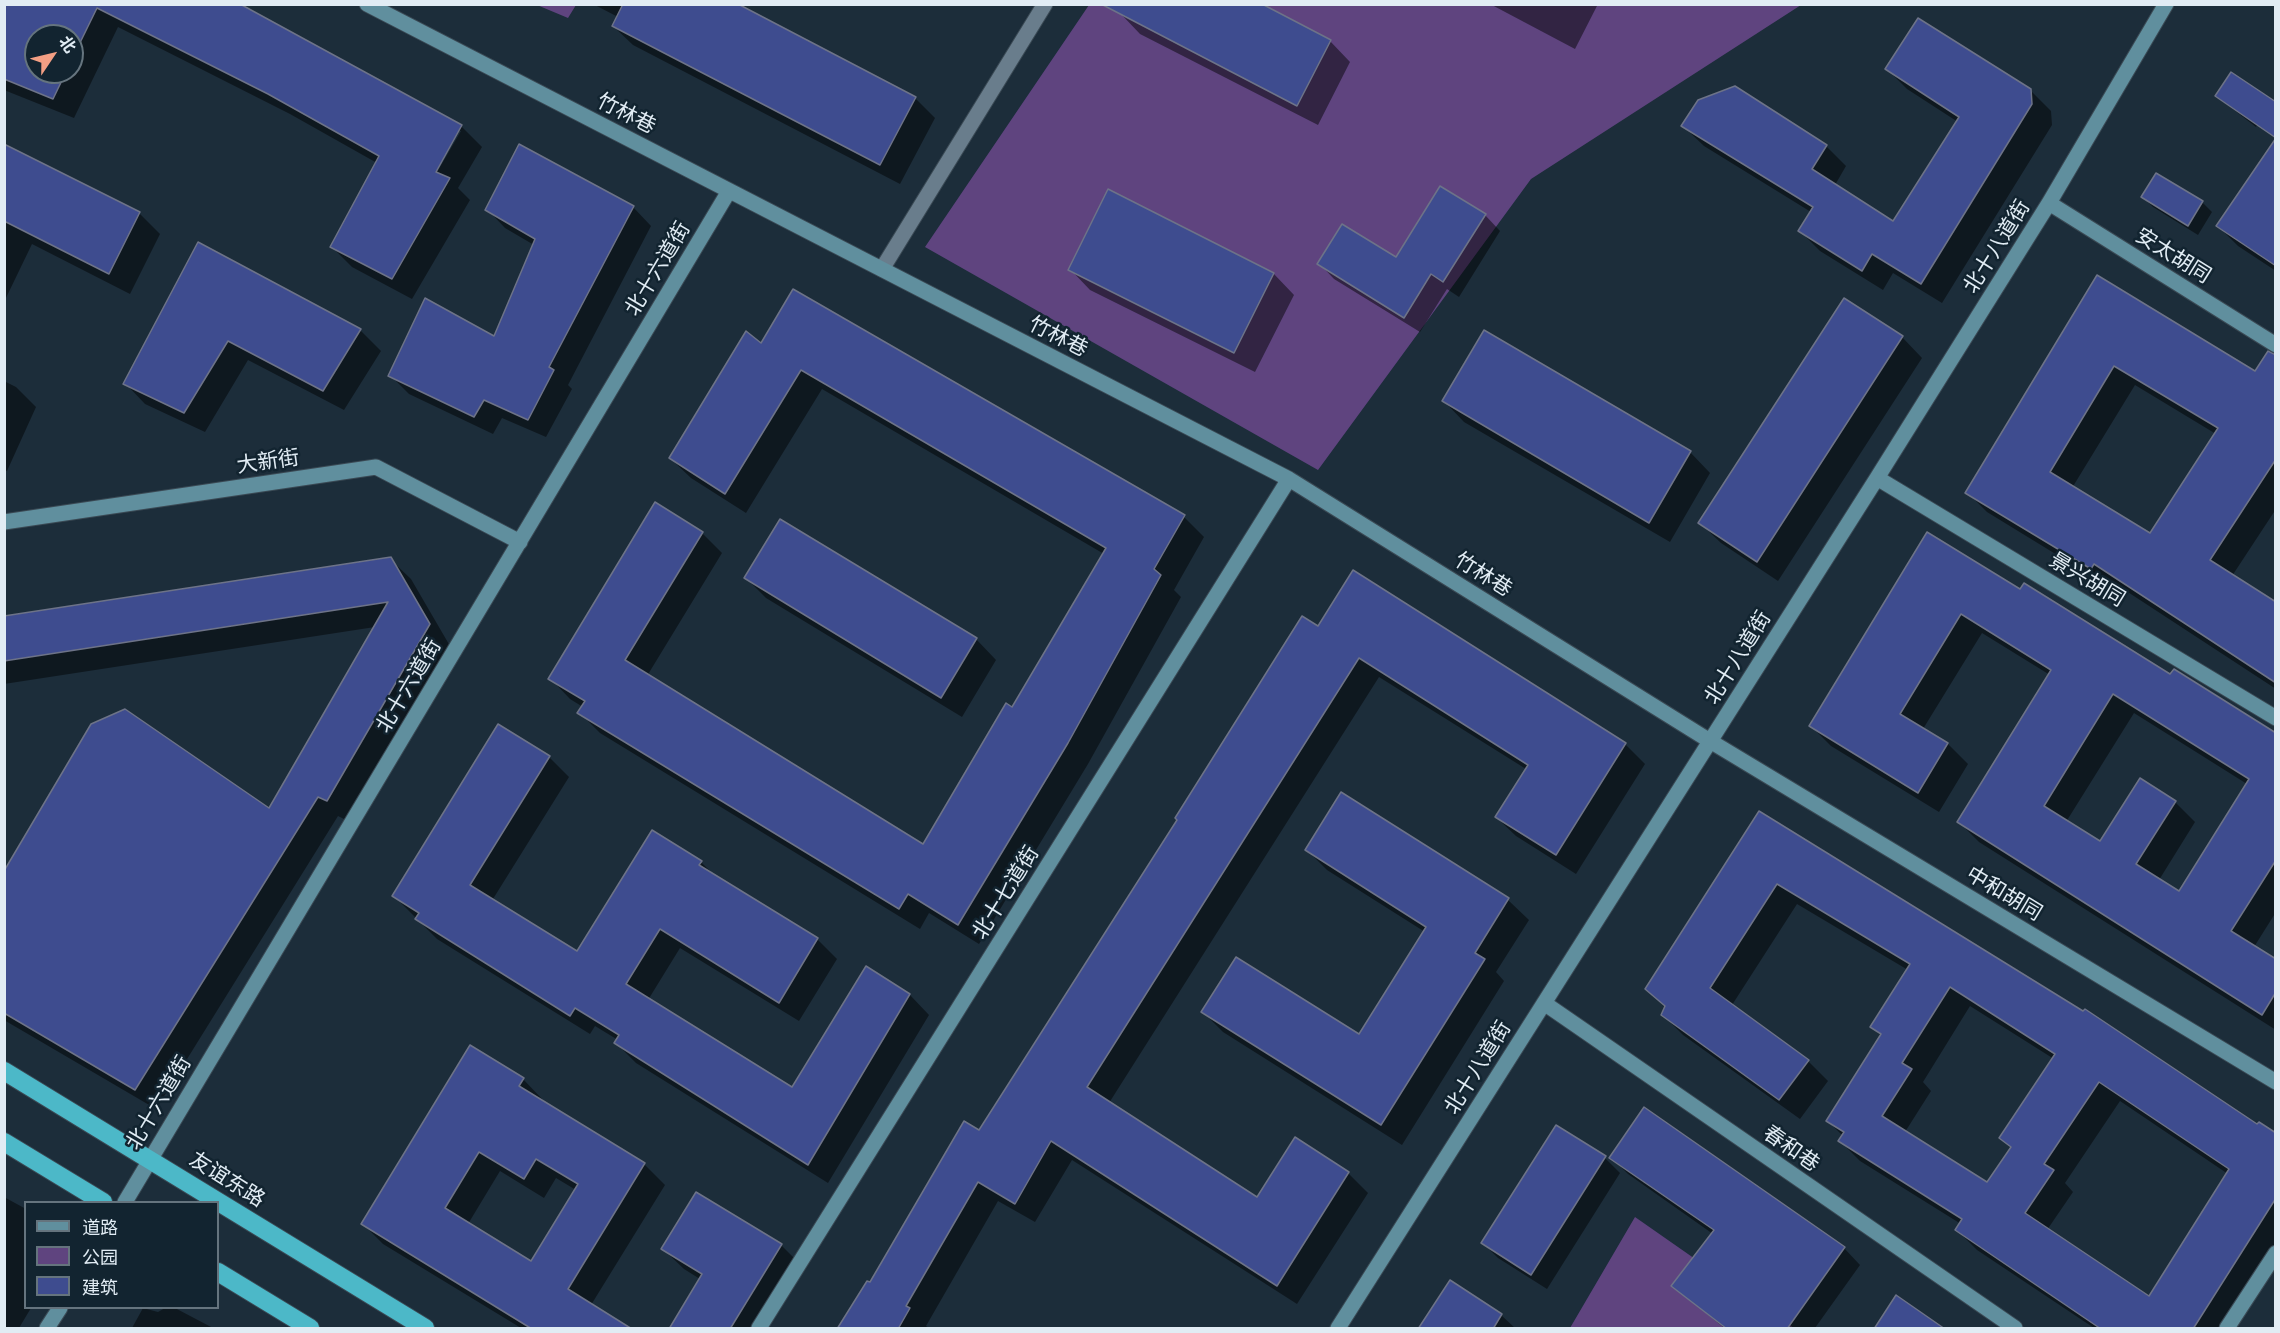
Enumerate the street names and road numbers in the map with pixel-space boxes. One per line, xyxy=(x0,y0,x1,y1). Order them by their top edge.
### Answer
street label: 竹林巷 xyxy=(592,88,660,140)
street label: 北十八道街 xyxy=(1958,196,2036,298)
street label: 北十六道街 xyxy=(620,218,696,320)
street label: 安太胡同 xyxy=(2131,223,2215,289)
street label: 竹林巷 xyxy=(1024,311,1092,363)
street label: 大新街 xyxy=(235,445,301,479)
street label: 竹林巷 xyxy=(1450,548,1516,602)
street label: 景兴胡同 xyxy=(2045,548,2129,612)
street label: 北十八道街 xyxy=(1699,607,1777,709)
street label: 北十六道街 xyxy=(371,635,447,737)
street label: 北十七道街 xyxy=(967,842,1045,944)
street label: 中和胡同 xyxy=(1962,862,2046,926)
street label: 北十八道街 xyxy=(1439,1017,1517,1119)
street label: 北十六道街 xyxy=(121,1052,197,1154)
street label: 春和巷 xyxy=(1758,1121,1824,1177)
street label: 友谊东路 xyxy=(185,1147,269,1213)

